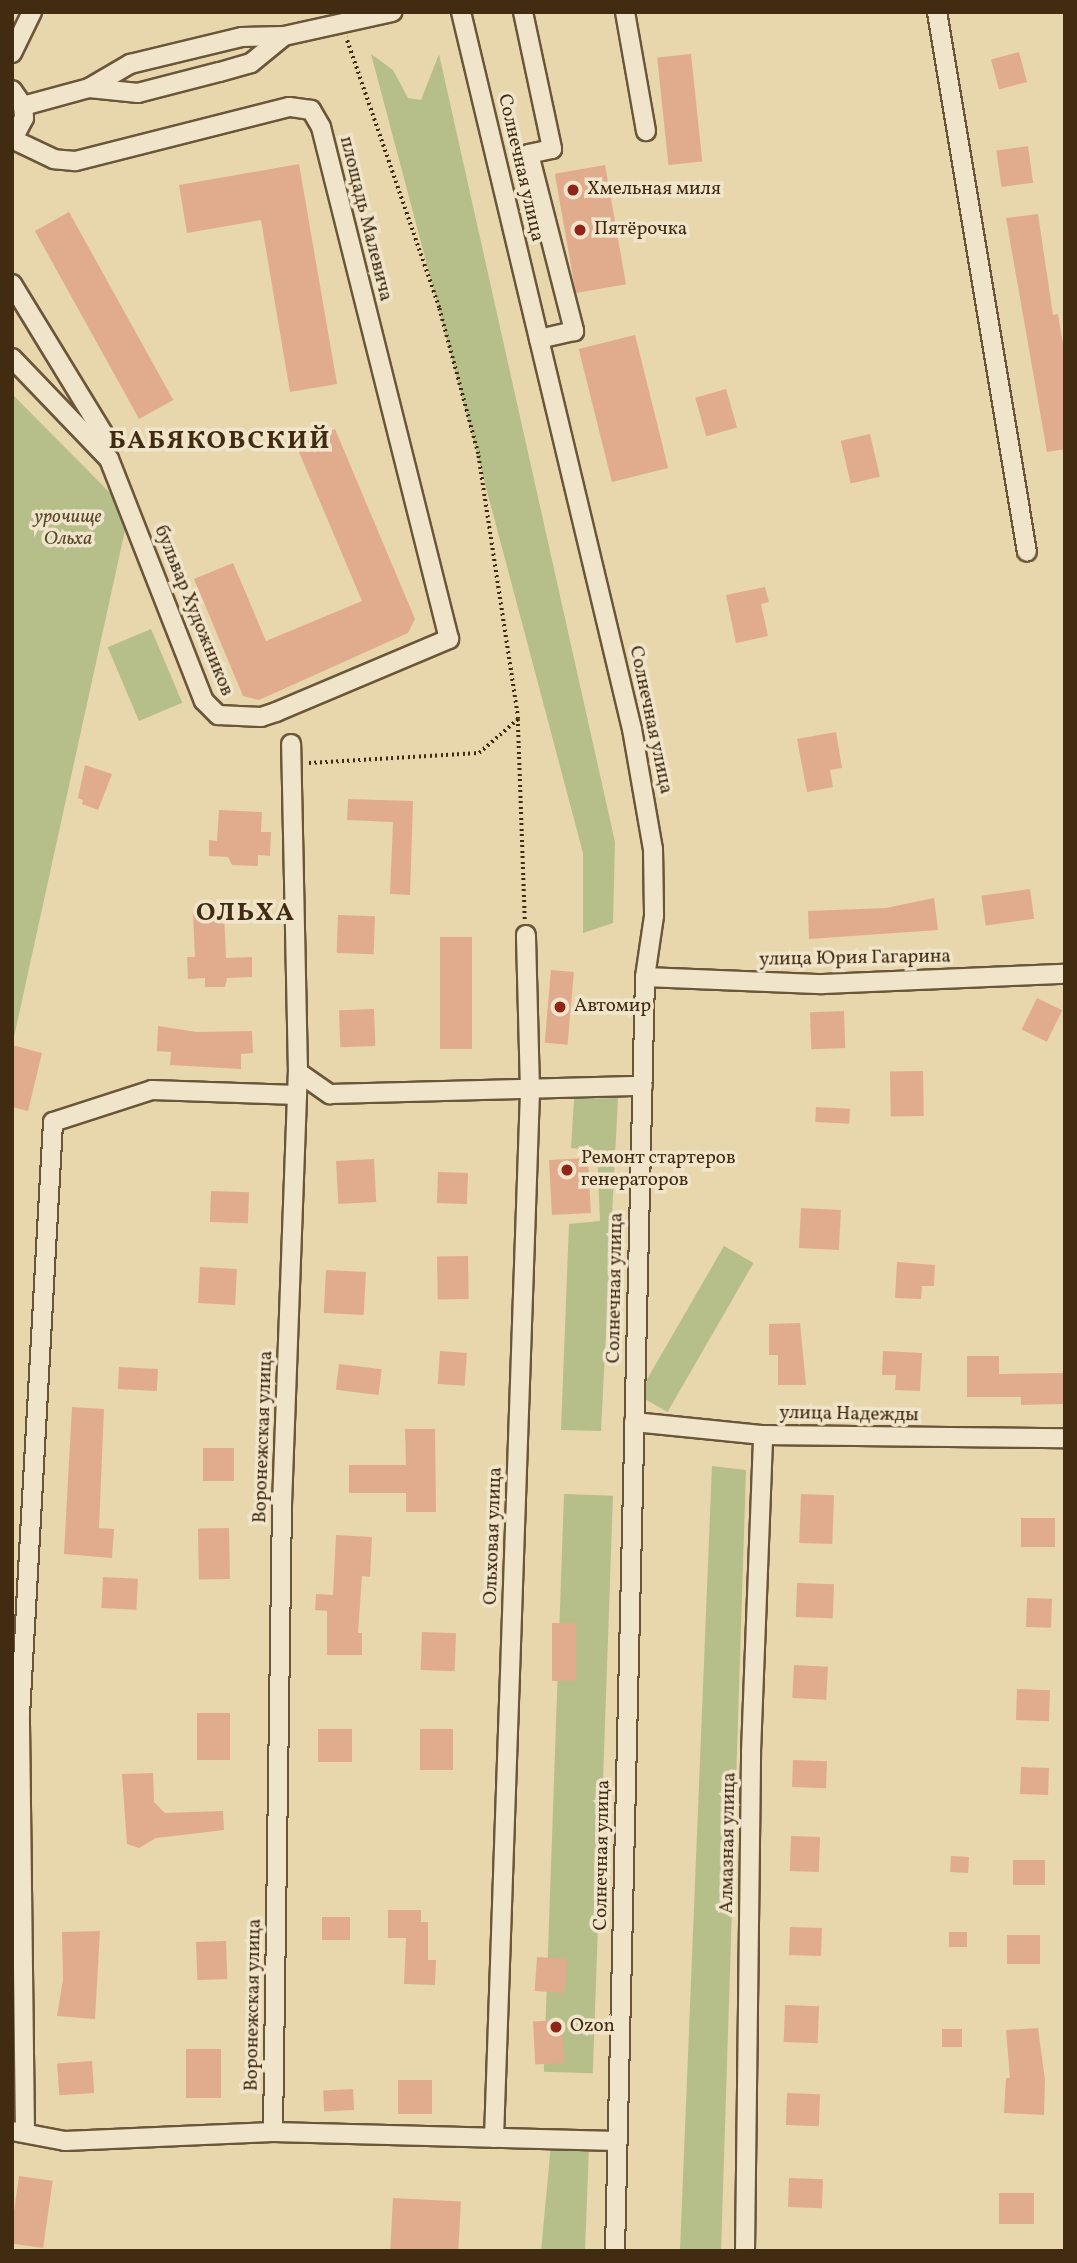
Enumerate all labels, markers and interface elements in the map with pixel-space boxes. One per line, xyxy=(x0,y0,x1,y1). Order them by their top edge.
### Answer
street label: Солнечная улица xyxy=(492,92,548,244)
street label: площадь Малевича xyxy=(333,134,397,304)
place label: Хмельная миля xyxy=(587,179,721,201)
marker: Хмельная миля xyxy=(565,182,581,198)
place label: Пятёрочка xyxy=(594,219,687,241)
marker: Пятёрочка xyxy=(572,222,588,238)
district label: БАБЯКОВСКИЙ xyxy=(110,426,330,458)
park label: урочище Ольха xyxy=(34,507,102,551)
street label: бульвар Художников xyxy=(148,522,238,700)
street label: Солнечная улица xyxy=(623,644,677,796)
district label: ОЛЬХА xyxy=(197,898,295,930)
street label: улица Юрия Гагарина xyxy=(759,946,951,972)
place label: Автомир xyxy=(574,996,651,1018)
marker: Автомир xyxy=(552,999,568,1015)
place label: Ремонт стартеров генераторов xyxy=(581,1148,736,1192)
marker: Ремонт стартеров генераторов xyxy=(559,1162,575,1178)
street label: Солнечная улица xyxy=(603,1212,629,1364)
street label: Воронежская улица xyxy=(250,1350,278,1524)
street label: улица Надежды xyxy=(779,1402,919,1428)
street label: Ольховая улица xyxy=(480,1466,508,1606)
street label: Алмазная улица xyxy=(716,1772,742,1914)
street label: Солнечная улица xyxy=(590,1779,616,1931)
street label: Воронежская улица xyxy=(241,1918,267,2092)
place label: Ozon xyxy=(570,2016,615,2038)
marker: Ozon xyxy=(548,2019,564,2035)

